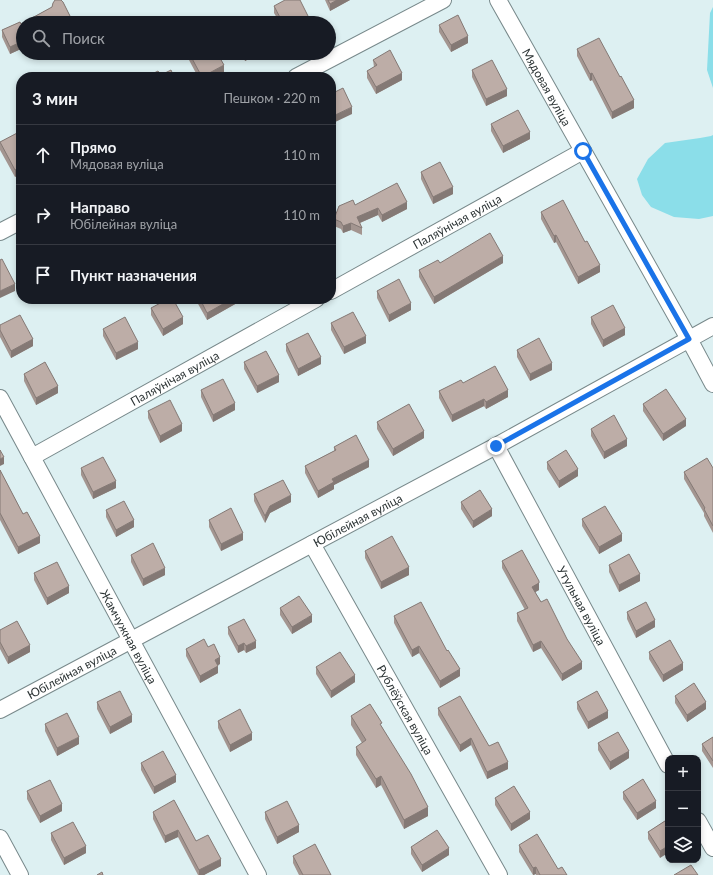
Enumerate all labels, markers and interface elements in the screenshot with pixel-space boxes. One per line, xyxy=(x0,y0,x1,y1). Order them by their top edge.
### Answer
search box xyxy=(16,16,336,60)
icon: search xyxy=(30,27,52,49)
text: Поиск xyxy=(62,29,105,47)
street label: Мядовая вуліца xyxy=(519,46,575,129)
text: 3 мин xyxy=(32,88,78,109)
text: Пешком · 220 m xyxy=(223,90,320,106)
text: Прямо xyxy=(70,138,116,156)
route start xyxy=(574,142,592,160)
icon: ahead xyxy=(32,144,54,166)
text: 110 m xyxy=(283,147,320,163)
text: Мядовая вуліца xyxy=(70,156,164,172)
street label: Паляўнічая вуліца xyxy=(410,190,504,252)
text: Направо xyxy=(70,198,130,216)
icon: right xyxy=(32,204,54,226)
text: 110 m xyxy=(283,207,320,223)
text: Юбілейная вуліца xyxy=(70,216,177,232)
icon: arrive xyxy=(32,264,54,286)
text: Пункт назначения xyxy=(70,266,197,284)
street label: Паляўнічая вуліца xyxy=(127,347,221,408)
route end xyxy=(487,437,505,455)
street label: Юбілейная вуліца xyxy=(310,490,405,550)
street label: Утульная вуліца xyxy=(554,563,609,648)
street label: Жамчужная вуліца xyxy=(97,587,161,686)
street label: Юбілейная вуліца xyxy=(24,642,119,702)
street label: Рублёўская вуліца xyxy=(374,662,437,757)
map controls xyxy=(665,755,701,863)
button: + xyxy=(665,755,701,791)
button: − xyxy=(665,791,701,827)
button: layers xyxy=(665,827,701,863)

